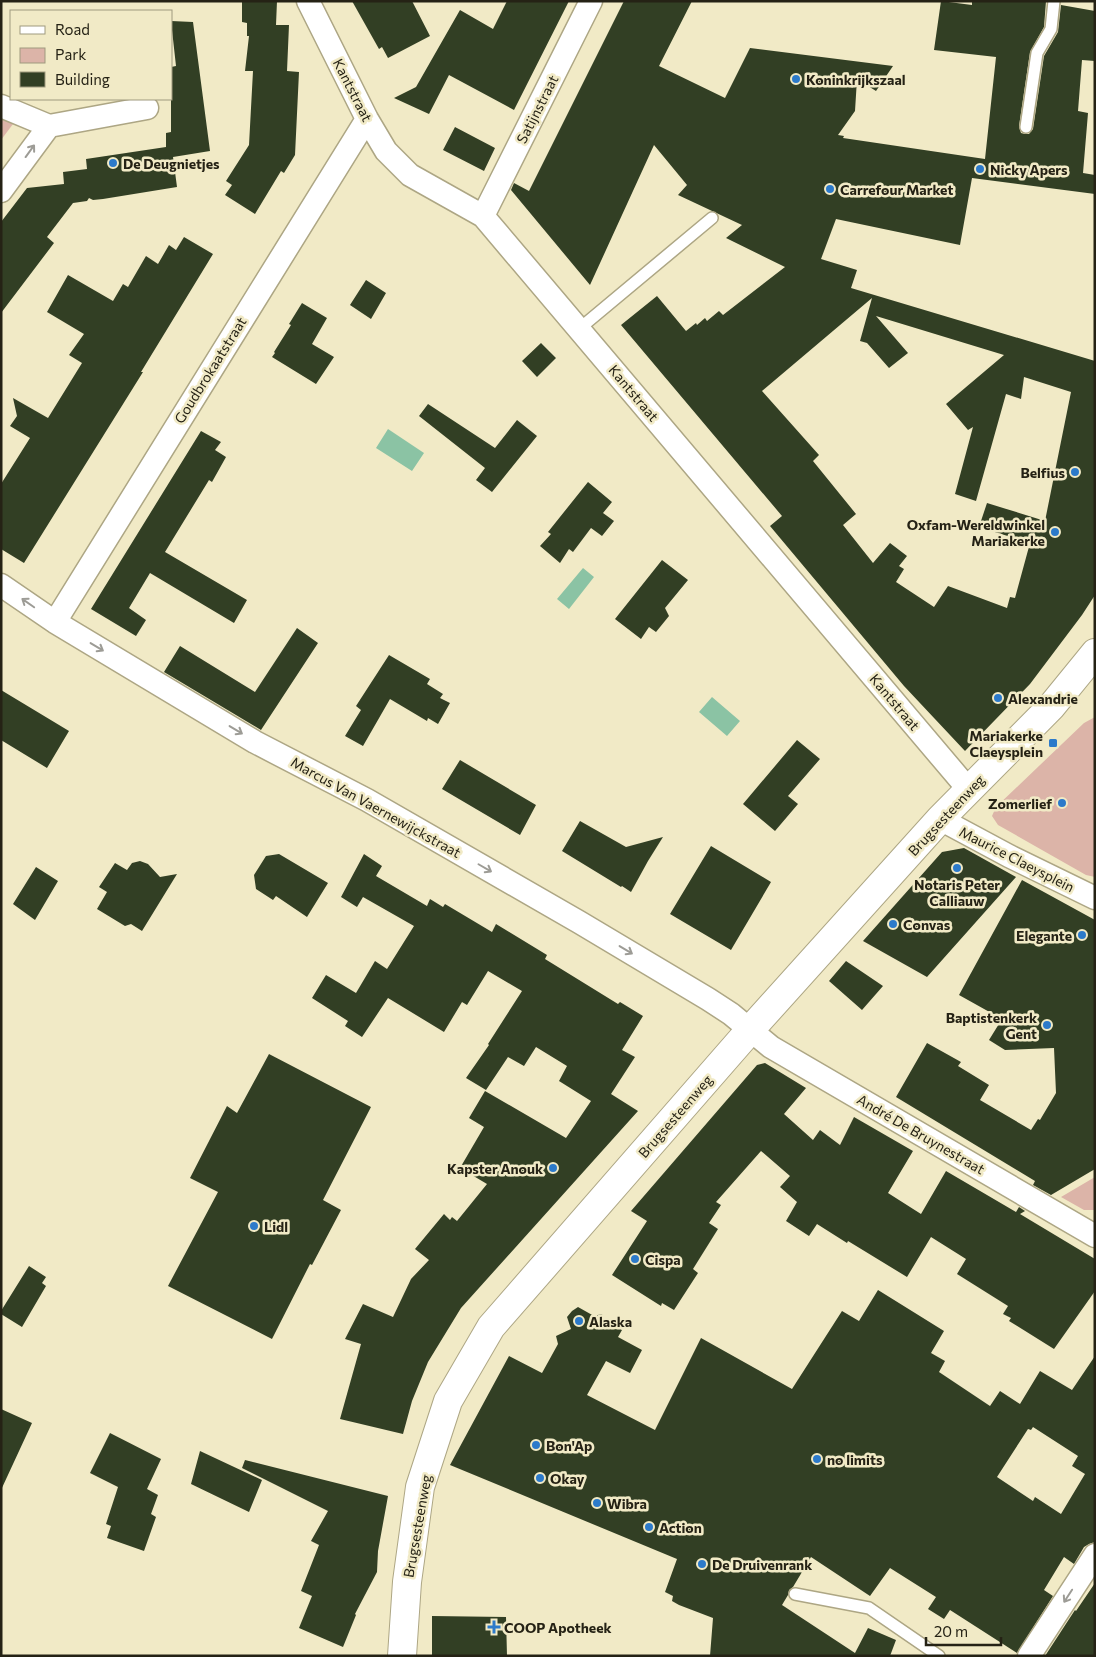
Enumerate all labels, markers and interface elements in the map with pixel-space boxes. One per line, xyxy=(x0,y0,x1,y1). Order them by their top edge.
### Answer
legend xyxy=(10,10,172,100)
text: Road xyxy=(55,20,90,38)
text: Park xyxy=(55,45,86,63)
street label: Kantstraat xyxy=(330,56,376,125)
text: Building xyxy=(55,70,110,88)
place label: Koninkrijkszaal xyxy=(806,71,906,88)
street label: Satijnstraat xyxy=(513,72,562,146)
marker: Koninkrijkszaal xyxy=(790,73,802,85)
one-way arrow xyxy=(25,144,35,158)
place label: De Deugnietjes xyxy=(123,155,220,172)
marker: De Deugnietjes xyxy=(107,157,119,169)
place label: Nicky Apers xyxy=(990,161,1068,178)
marker: Nicky Apers xyxy=(974,163,986,175)
place label: Carrefour Market xyxy=(840,181,953,198)
marker: Carrefour Market xyxy=(824,183,836,195)
street label: Goudbrokaatstraat xyxy=(170,313,250,426)
street label: Kantstraat xyxy=(606,361,663,425)
place label: Belfius xyxy=(1020,464,1065,481)
marker: Belfius xyxy=(1069,466,1081,478)
place label: Oxfam-Wereldwinkel Mariakerke xyxy=(907,516,1045,549)
marker: Oxfam-Wereldwinkel Mariakerke xyxy=(1049,526,1061,538)
one-way arrow xyxy=(21,598,35,608)
one-way arrow xyxy=(89,642,103,652)
street label: Kantstraat xyxy=(867,670,924,734)
place label: Alexandrie xyxy=(1008,690,1078,707)
marker: Alexandrie xyxy=(992,692,1004,704)
one-way arrow xyxy=(228,726,242,736)
place label: Mariakerke Claeysplein xyxy=(969,727,1043,760)
marker: Mariakerke Claeysplein xyxy=(1047,737,1059,749)
street label: Marcus Van Vaernewijckstraat xyxy=(288,753,464,861)
street label: Brugsesteenweg xyxy=(904,771,988,859)
place label: Zomerlief xyxy=(988,795,1052,812)
marker: Zomerlief xyxy=(1056,797,1068,809)
street label: Maurice Claeysplein xyxy=(957,823,1077,895)
marker: Notaris Peter Calliauw xyxy=(951,862,963,874)
one-way arrow xyxy=(478,864,492,874)
place label: Notaris Peter Calliauw xyxy=(914,876,1000,909)
place label: Convas xyxy=(903,916,951,933)
marker: Convas xyxy=(887,918,899,930)
place label: Elegante xyxy=(1016,927,1072,944)
marker: Elegante xyxy=(1076,929,1088,941)
one-way arrow xyxy=(618,945,633,955)
place label: Baptistenkerk Gent xyxy=(946,1009,1037,1042)
marker: Baptistenkerk Gent xyxy=(1041,1019,1053,1031)
street label: Brugsesteenweg xyxy=(634,1071,716,1161)
street label: André De Bruynestraat xyxy=(854,1090,988,1178)
place label: Kapster Anouk xyxy=(447,1160,543,1177)
marker: Kapster Anouk xyxy=(547,1162,559,1174)
place label: Lidl xyxy=(264,1218,288,1235)
marker: Lidl xyxy=(248,1220,260,1232)
place label: Cispa xyxy=(645,1251,681,1268)
marker: Cispa xyxy=(629,1253,641,1265)
place label: Alaska xyxy=(589,1313,632,1330)
marker: Alaska xyxy=(573,1315,585,1327)
place label: Bon'Ap xyxy=(546,1437,592,1454)
marker: Bon'Ap xyxy=(530,1439,542,1451)
place label: no limits xyxy=(827,1451,883,1468)
marker: no limits xyxy=(811,1453,823,1465)
place label: Okay xyxy=(550,1470,585,1487)
marker: Okay xyxy=(534,1472,546,1484)
street label: Brugsesteenweg xyxy=(400,1473,435,1579)
place label: Wibra xyxy=(607,1495,647,1512)
marker: Wibra xyxy=(591,1497,603,1509)
place label: Action xyxy=(659,1519,702,1536)
marker: Action xyxy=(643,1521,655,1533)
place label: De Druivenrank xyxy=(712,1556,812,1573)
marker: De Druivenrank xyxy=(696,1558,708,1570)
one-way arrow xyxy=(1063,1589,1074,1603)
scale bar xyxy=(926,1614,1001,1646)
place label: COOP Apotheek xyxy=(504,1619,612,1636)
marker: COOP Apotheek xyxy=(488,1621,500,1633)
text: 20 m xyxy=(934,1622,968,1640)

